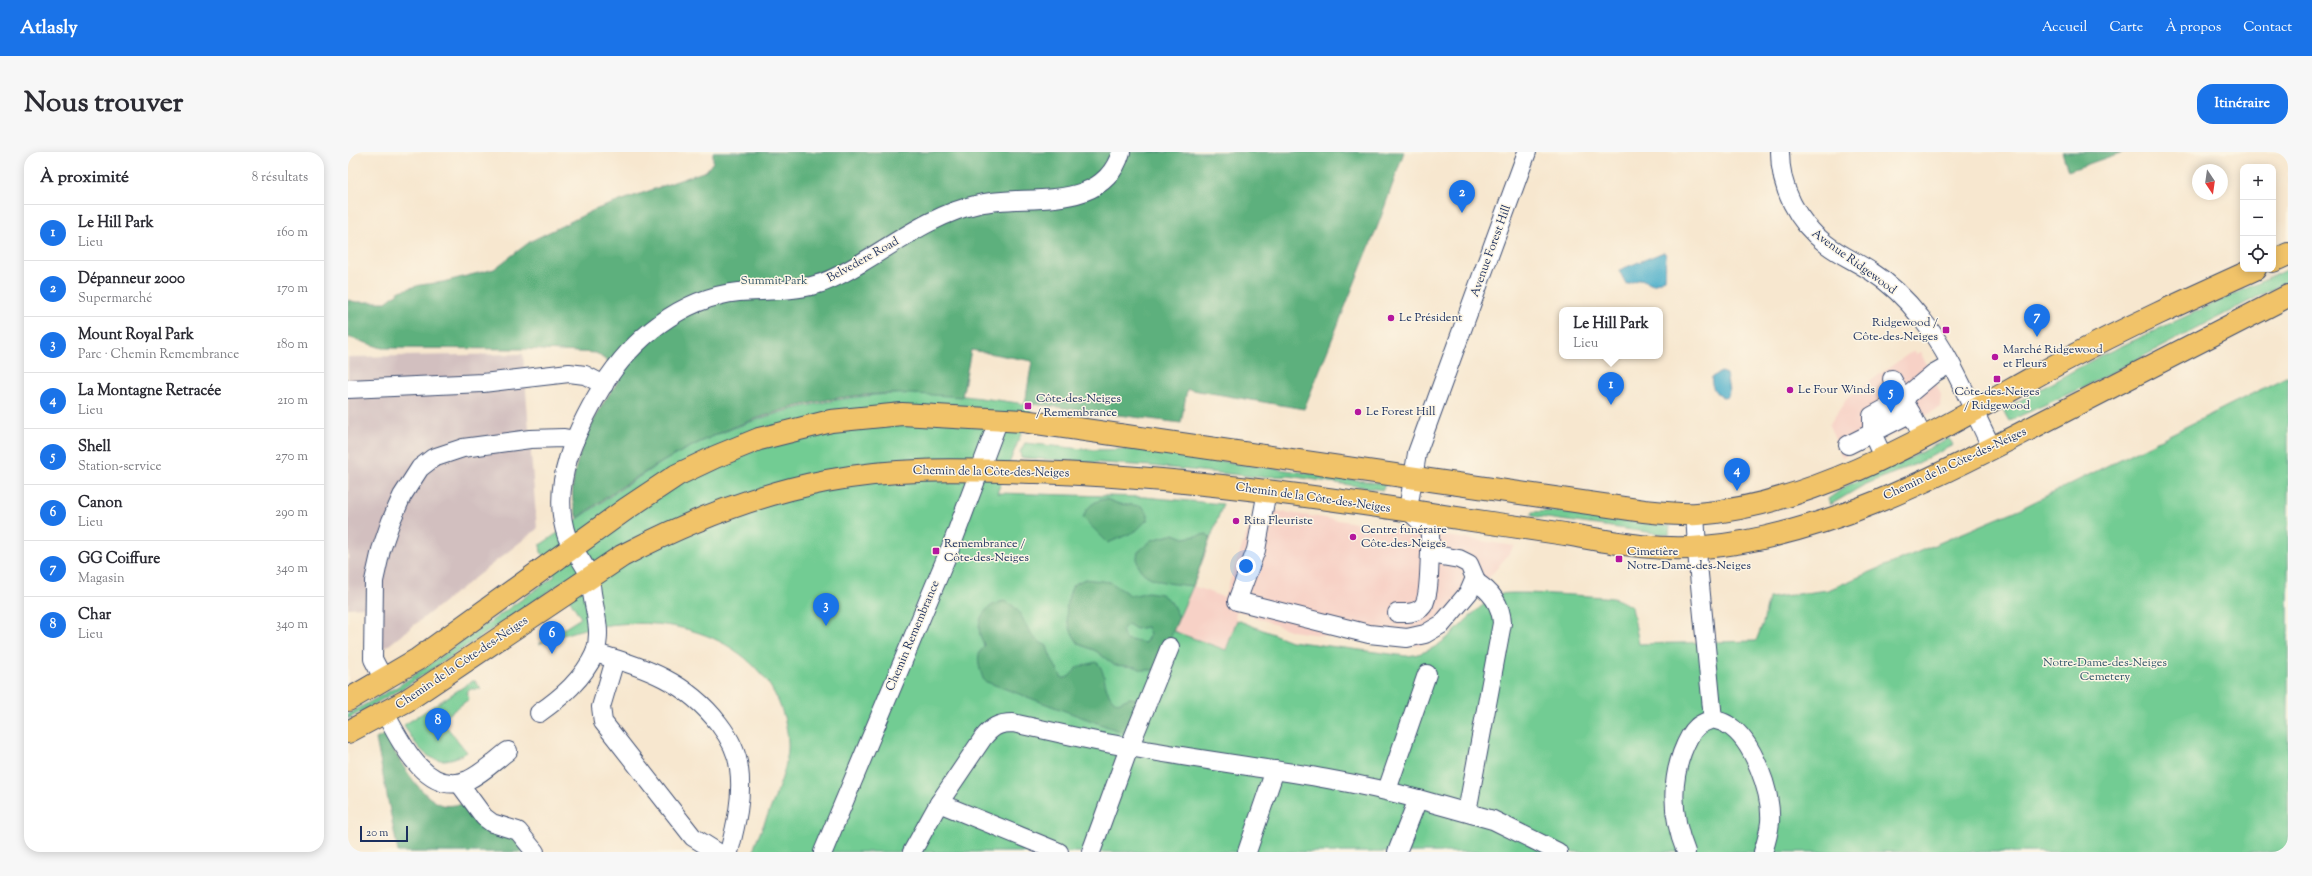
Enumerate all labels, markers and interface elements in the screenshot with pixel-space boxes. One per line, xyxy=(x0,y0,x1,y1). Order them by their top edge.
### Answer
text: Atlasly xyxy=(20,15,78,42)
text: Accueil xyxy=(2042,18,2087,38)
text: Carte xyxy=(2109,18,2143,38)
text: À propos xyxy=(2165,18,2221,38)
text: Contact xyxy=(2243,18,2292,38)
text: Nous trouver xyxy=(24,84,183,124)
button: Itinéraire xyxy=(2197,84,2288,124)
north arrow xyxy=(2192,164,2228,200)
map controls xyxy=(2240,164,2276,272)
button: + xyxy=(2240,164,2276,200)
text: À proximité xyxy=(40,166,129,190)
text: 8 résultats xyxy=(252,169,308,187)
pin: 2 xyxy=(1449,180,1475,213)
button: − xyxy=(2240,200,2276,236)
street label: Avenue Forest Hill xyxy=(1466,202,1516,300)
text: Le Hill Park xyxy=(78,213,154,234)
text: 1 xyxy=(51,224,55,242)
text: 160 m xyxy=(277,224,308,242)
street label: Avenue Ridgewood xyxy=(1808,225,1900,299)
street label: Belvedere Road xyxy=(824,233,902,287)
text: Lieu xyxy=(78,234,103,252)
button: locate xyxy=(2240,236,2276,272)
text: Dépanneur 2000 xyxy=(78,269,185,290)
park label: Summit Park xyxy=(741,272,808,290)
text: 2 xyxy=(50,280,56,298)
text: 170 m xyxy=(277,280,308,298)
text: Supermarché xyxy=(78,290,152,308)
pin: 7 xyxy=(2024,304,2050,337)
popup xyxy=(1559,307,1663,359)
place label: Le Président xyxy=(1399,309,1462,327)
marker: Le Président xyxy=(1386,313,1396,323)
text: Le Hill Park xyxy=(1573,314,1649,335)
place label: Ridgewood / Côte-des-Neiges xyxy=(1853,314,1938,346)
text: Mount Royal Park xyxy=(78,325,194,346)
marker: Ridgewood / Côte-des-Neiges xyxy=(1941,325,1951,335)
text: Lieu xyxy=(1573,335,1598,353)
text: 3 xyxy=(50,336,56,354)
text: 180 m xyxy=(277,336,308,354)
place label: Marché Ridgewood et Fleurs xyxy=(2003,341,2103,373)
text: Parc · Chemin Remembrance xyxy=(78,346,239,364)
marker: Marché Ridgewood et Fleurs xyxy=(1990,352,2000,362)
pin: 1 xyxy=(1598,372,1624,405)
marker: Côte-des-Neiges / Ridgewood xyxy=(1992,374,2002,384)
pin: 5 xyxy=(1878,380,1904,413)
text: La Montagne Retracée xyxy=(78,381,221,402)
place label: Le Four Winds xyxy=(1798,381,1875,399)
place label: Côte-des-Neiges / Ridgewood xyxy=(1955,383,2040,415)
marker: Le Four Winds xyxy=(1785,385,1795,395)
place label: Côte-des-Neiges / Remembrance xyxy=(1036,390,1121,422)
text: 4 xyxy=(50,392,56,410)
text: 210 m xyxy=(277,392,308,410)
marker: Côte-des-Neiges / Remembrance xyxy=(1023,401,1033,411)
text: Lieu xyxy=(78,402,103,420)
place label: Le Forest Hill xyxy=(1366,403,1436,421)
marker: Le Forest Hill xyxy=(1353,407,1363,417)
street label: Chemin de la Côte-des-Neiges xyxy=(1880,423,2030,505)
text: Shell xyxy=(78,437,111,458)
text: 5 xyxy=(51,448,55,466)
text: 270 m xyxy=(275,448,308,466)
text: Station-service xyxy=(78,458,162,476)
pin: 4 xyxy=(1724,458,1750,491)
street label: Chemin de la Côte-des-Neiges xyxy=(913,462,1070,482)
street label: Chemin de la Côte-des-Neiges xyxy=(1234,478,1392,518)
text: Canon xyxy=(78,493,123,514)
text: 6 xyxy=(50,504,56,522)
text: 290 m xyxy=(275,504,308,522)
place label: Rita Fleuriste xyxy=(1244,512,1313,530)
text: Lieu xyxy=(78,514,103,532)
marker: Rita Fleuriste xyxy=(1231,516,1241,526)
place label: Centre funéraire Côte-des-Neiges xyxy=(1361,521,1447,553)
marker: Centre funéraire Côte-des-Neiges xyxy=(1348,532,1358,542)
place label: Remembrance / Côte-des-Neiges xyxy=(944,535,1029,567)
place label: Cimetière Notre-Dame-des-Neiges xyxy=(1627,543,1751,575)
marker: Remembrance / Côte-des-Neiges xyxy=(931,546,941,556)
text: GG Coiffure xyxy=(78,549,160,570)
marker: Cimetière Notre-Dame-des-Neiges xyxy=(1614,554,1624,564)
your location xyxy=(1236,556,1256,576)
text: 7 xyxy=(50,560,56,578)
text: 340 m xyxy=(276,560,308,578)
text: Magasin xyxy=(78,570,125,588)
street label: Chemin Remembrance xyxy=(882,577,945,694)
pin: 3 xyxy=(813,593,839,626)
text: Char xyxy=(78,605,111,626)
street label: Chemin de la Côte-des-Neiges xyxy=(392,612,532,714)
text: 8 xyxy=(50,616,56,634)
text: 340 m xyxy=(276,616,308,634)
pin: 6 xyxy=(539,621,565,654)
text: Lieu xyxy=(78,626,103,644)
park label: Notre-Dame-des-Neiges Cemetery xyxy=(2043,654,2167,686)
pin: 8 xyxy=(425,708,451,741)
scale bar xyxy=(360,824,408,843)
text: 20 m xyxy=(366,825,388,841)

